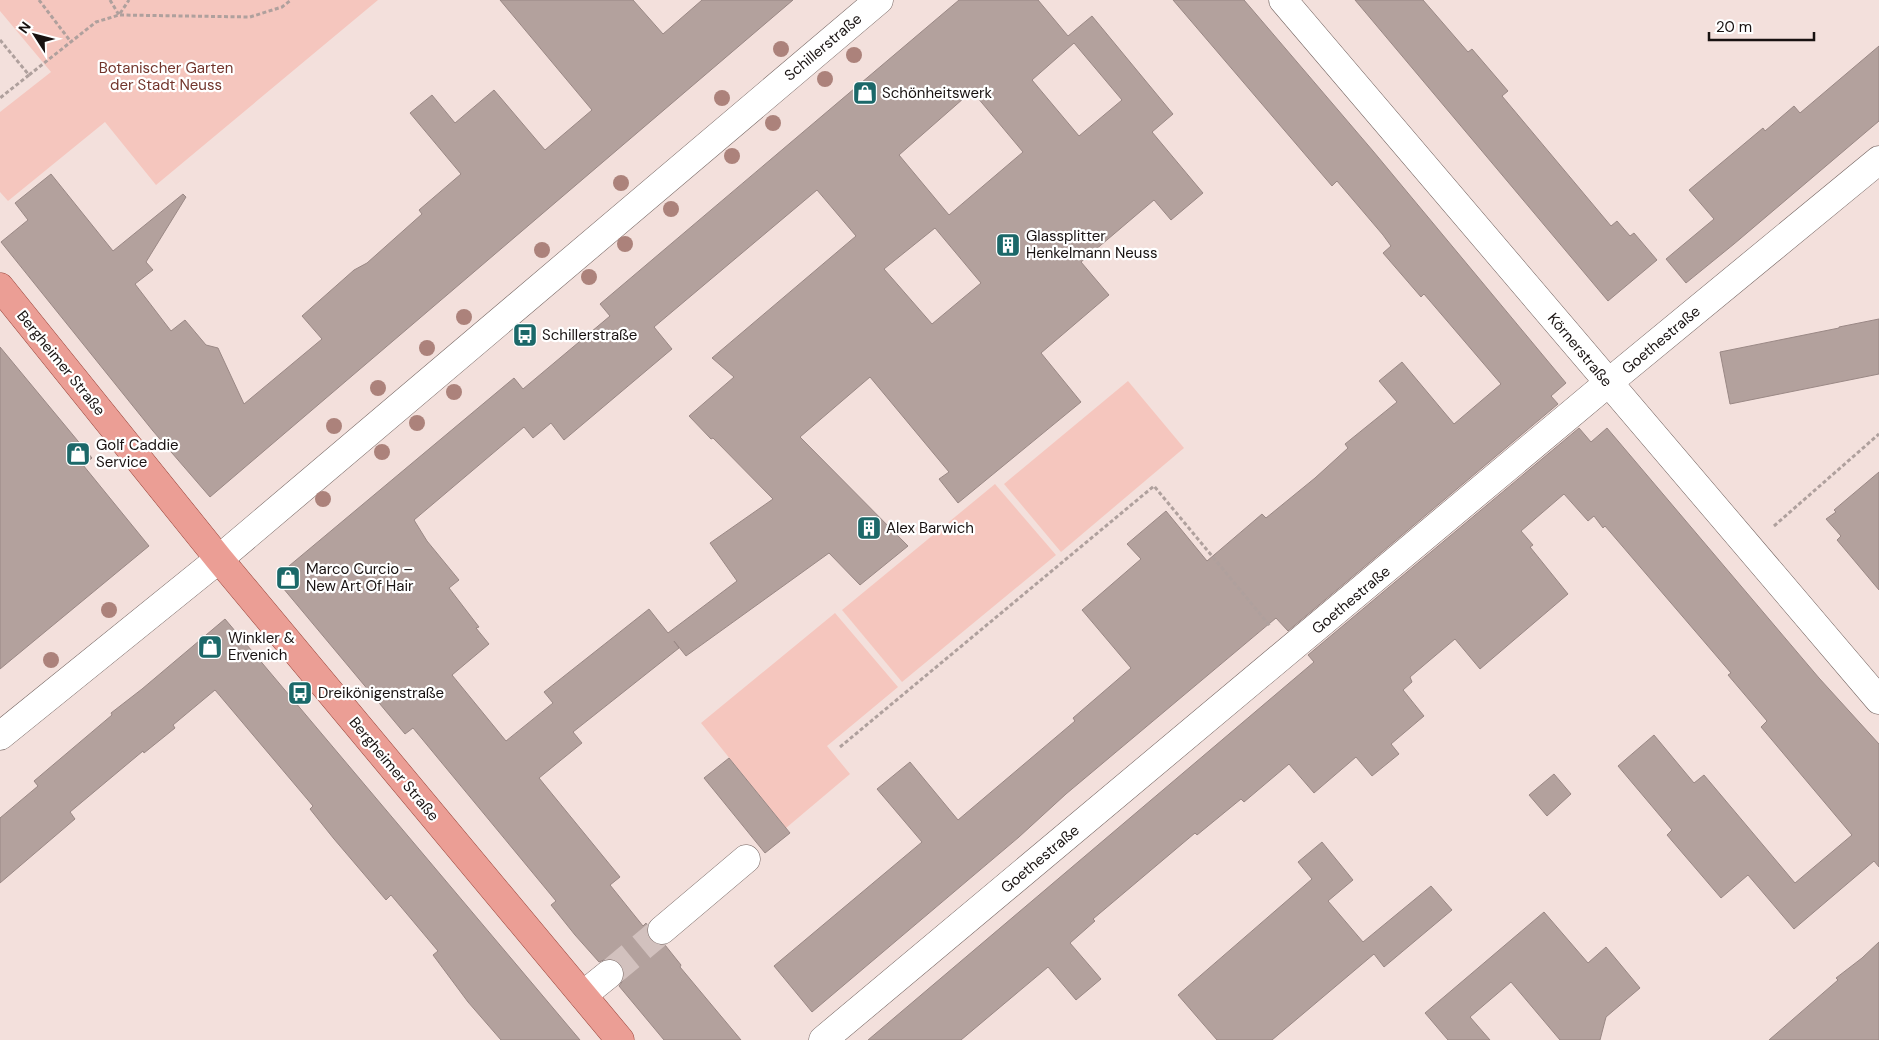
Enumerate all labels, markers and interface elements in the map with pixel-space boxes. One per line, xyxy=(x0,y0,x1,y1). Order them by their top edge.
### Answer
street label: Schillerstraße xyxy=(780,9,866,85)
north arrow xyxy=(10,10,60,60)
scale bar xyxy=(1709,10,1814,42)
text: 20 m xyxy=(1716,17,1752,37)
text: N xyxy=(14,18,35,37)
park label: Botanischer Garten der Stadt Neuss xyxy=(99,58,233,95)
shop icon: Schönheitswerk xyxy=(852,80,878,106)
place label: Schönheitswerk xyxy=(882,83,993,103)
place label: Glassplitter Henkelmann Neuss xyxy=(1026,226,1158,263)
building icon: Glassplitter Henkelmann Neuss xyxy=(995,232,1021,258)
street label: Goethestraße xyxy=(1618,301,1704,379)
street label: Bergheimer Straße xyxy=(12,306,110,420)
street label: Körnerstraße xyxy=(1543,309,1617,391)
bus stop icon: Schillerstraße xyxy=(512,322,538,348)
place label: Schillerstraße xyxy=(542,325,637,345)
place label: Golf Caddie Service xyxy=(96,435,179,472)
shop icon: Golf Caddie Service xyxy=(65,441,91,467)
building icon: Alex Barwich xyxy=(856,515,882,541)
place label: Alex Barwich xyxy=(886,518,974,538)
place label: Marco Curcio – New Art Of Hair xyxy=(306,559,414,596)
street label: Goethestraße xyxy=(1308,561,1394,639)
shop icon: Marco Curcio – New Art Of Hair xyxy=(275,565,301,591)
place label: Winkler & Ervenich xyxy=(228,628,295,665)
shop icon: Winkler & Ervenich xyxy=(197,634,223,660)
bus stop icon: Dreikönigenstraße xyxy=(287,680,313,706)
place label: Dreikönigenstraße xyxy=(318,683,444,703)
street label: Bergheimer Straße xyxy=(345,713,443,825)
street label: Goethestraße xyxy=(997,820,1083,898)

